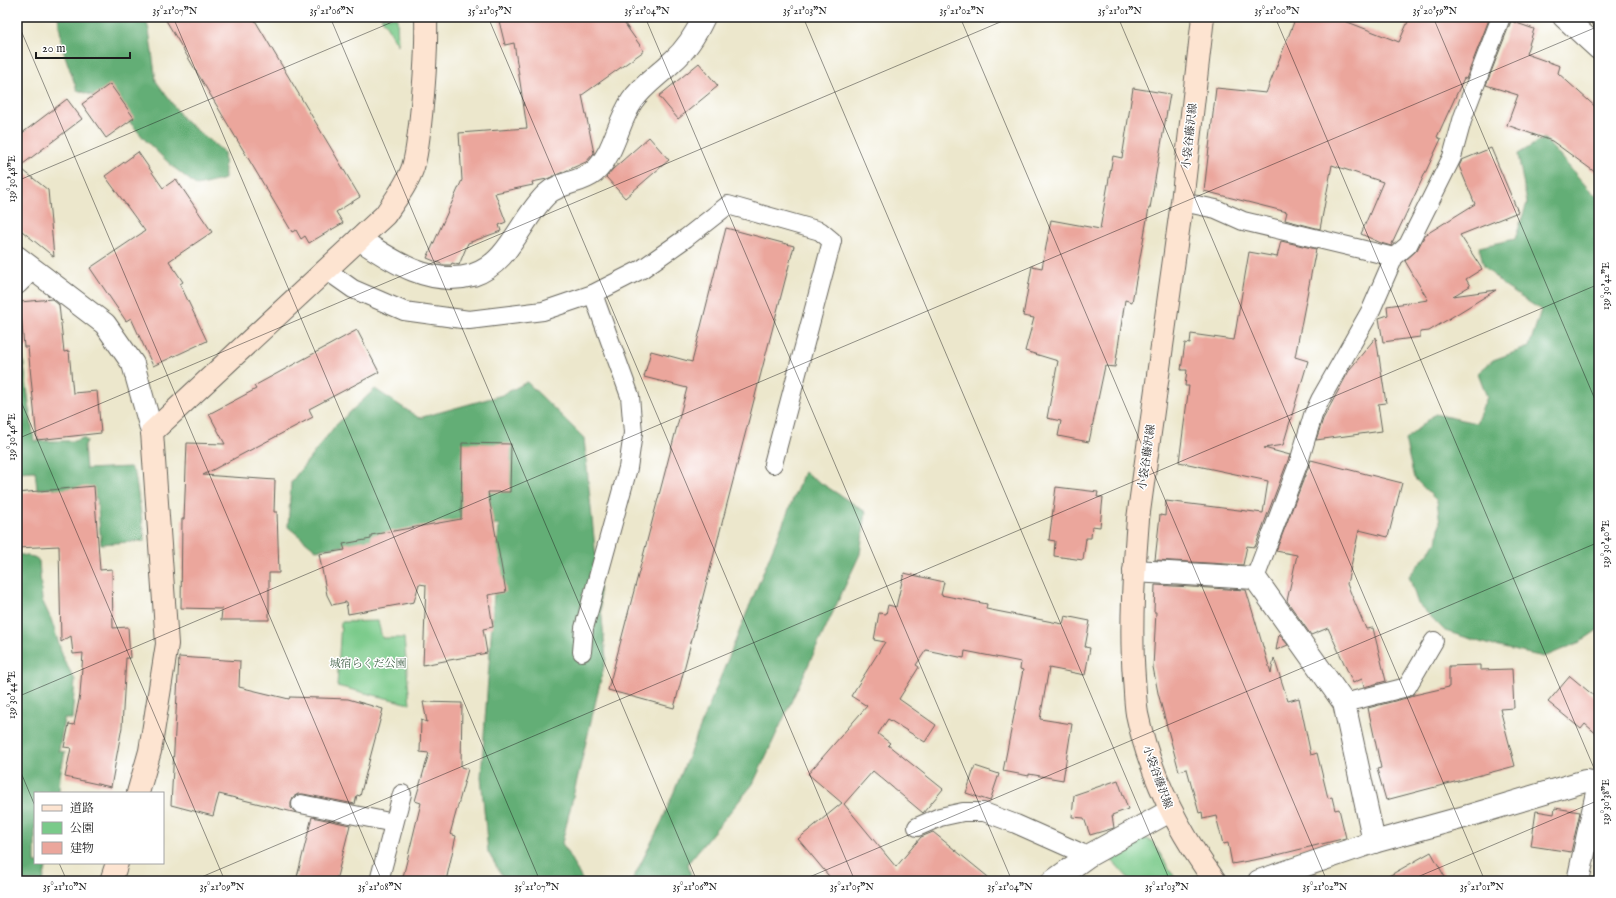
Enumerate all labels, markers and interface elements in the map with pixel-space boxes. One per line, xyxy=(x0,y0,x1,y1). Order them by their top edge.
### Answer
text: 35°21'07"N xyxy=(153,5,198,18)
text: 35°21'06"N xyxy=(310,5,355,18)
text: 35°21'05"N xyxy=(468,5,512,18)
text: 35°21'04"N xyxy=(624,5,670,18)
text: 35°21'03"N xyxy=(783,5,827,18)
text: 35°21'02"N xyxy=(940,5,985,18)
text: 35°21'01"N xyxy=(1098,5,1142,18)
text: 35°21'00"N xyxy=(1254,5,1300,18)
text: 35°20'59"N xyxy=(1413,5,1458,18)
scale bar xyxy=(36,34,130,60)
text: 20 m xyxy=(42,41,65,56)
street label: 小袋谷藤沢線 xyxy=(1180,103,1200,170)
text: 139°30'48"E xyxy=(6,155,19,203)
text: 139°30'42"E xyxy=(1600,262,1613,310)
text: 139°30'46"E xyxy=(6,413,19,461)
street label: 小袋谷藤沢線 xyxy=(1135,423,1159,491)
text: 139°30'40"E xyxy=(1600,520,1613,568)
park label: 城宿らくだ公園 xyxy=(330,657,407,671)
text: 139°30'44"E xyxy=(6,671,19,719)
street label: 小袋谷藤沢線 xyxy=(1139,744,1175,811)
text: 139°30'38"E xyxy=(1600,779,1613,825)
legend xyxy=(34,792,164,864)
text: 道路 xyxy=(70,801,94,816)
text: 公園 xyxy=(70,821,94,836)
text: 建物 xyxy=(70,841,94,856)
text: 35°21'10"N xyxy=(43,881,87,894)
text: 35°21'09"N xyxy=(200,881,245,894)
text: 35°21'08"N xyxy=(358,881,402,894)
text: 35°21'07"N xyxy=(515,881,560,894)
text: 35°21'06"N xyxy=(673,881,718,894)
text: 35°21'05"N xyxy=(830,881,874,894)
text: 35°21'04"N xyxy=(987,881,1033,894)
text: 35°21'03"N xyxy=(1145,881,1189,894)
text: 35°21'02"N xyxy=(1303,881,1348,894)
text: 35°21'01"N xyxy=(1460,881,1504,894)

